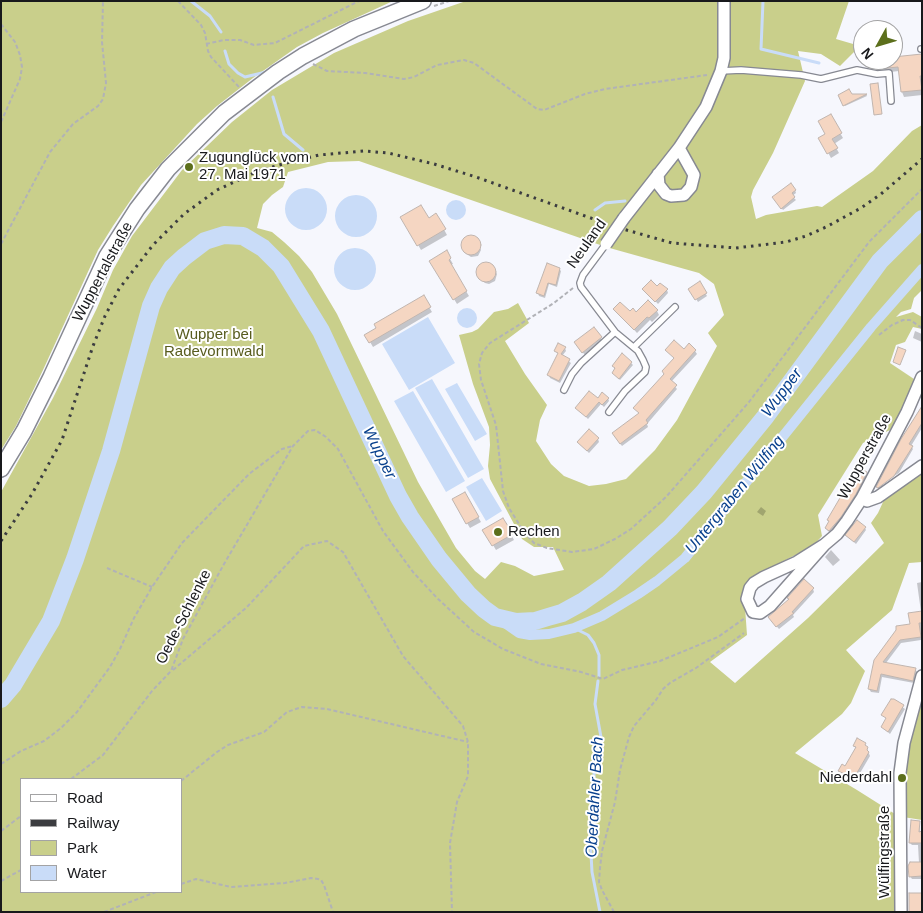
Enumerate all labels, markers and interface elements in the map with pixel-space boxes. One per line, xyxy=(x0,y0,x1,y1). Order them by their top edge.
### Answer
north arrow xyxy=(853,20,903,70)
text: N xyxy=(858,45,877,63)
place label: Zugunglück vom 27. Mai 1971 xyxy=(199,149,309,184)
marker: Zugunglück vom 27. Mai 1971 xyxy=(183,161,195,173)
street label: Neuland xyxy=(564,216,610,272)
street label: Wuppertalstraße xyxy=(69,219,137,325)
park label: Wupper bei Radevormwald xyxy=(164,326,264,361)
water label: Wupper xyxy=(757,365,807,421)
street label: Wupperstraße xyxy=(834,411,896,503)
water label: Wupper xyxy=(358,424,400,482)
water label: Untergraben Wülfing xyxy=(681,432,789,558)
place label: Rechen xyxy=(508,523,560,541)
marker: Rechen xyxy=(492,526,504,538)
street label: Oede-Schlenke xyxy=(153,567,215,667)
water label: Oberdahler Bach xyxy=(582,736,608,858)
place label: Niederdahl xyxy=(819,769,892,787)
marker: Niederdahl xyxy=(896,772,908,784)
legend xyxy=(20,778,182,893)
text: Road xyxy=(67,789,103,806)
street label: Wülfingstraße xyxy=(876,806,894,898)
text: Railway xyxy=(67,814,120,831)
text: Park xyxy=(67,839,98,856)
text: Water xyxy=(67,864,106,881)

